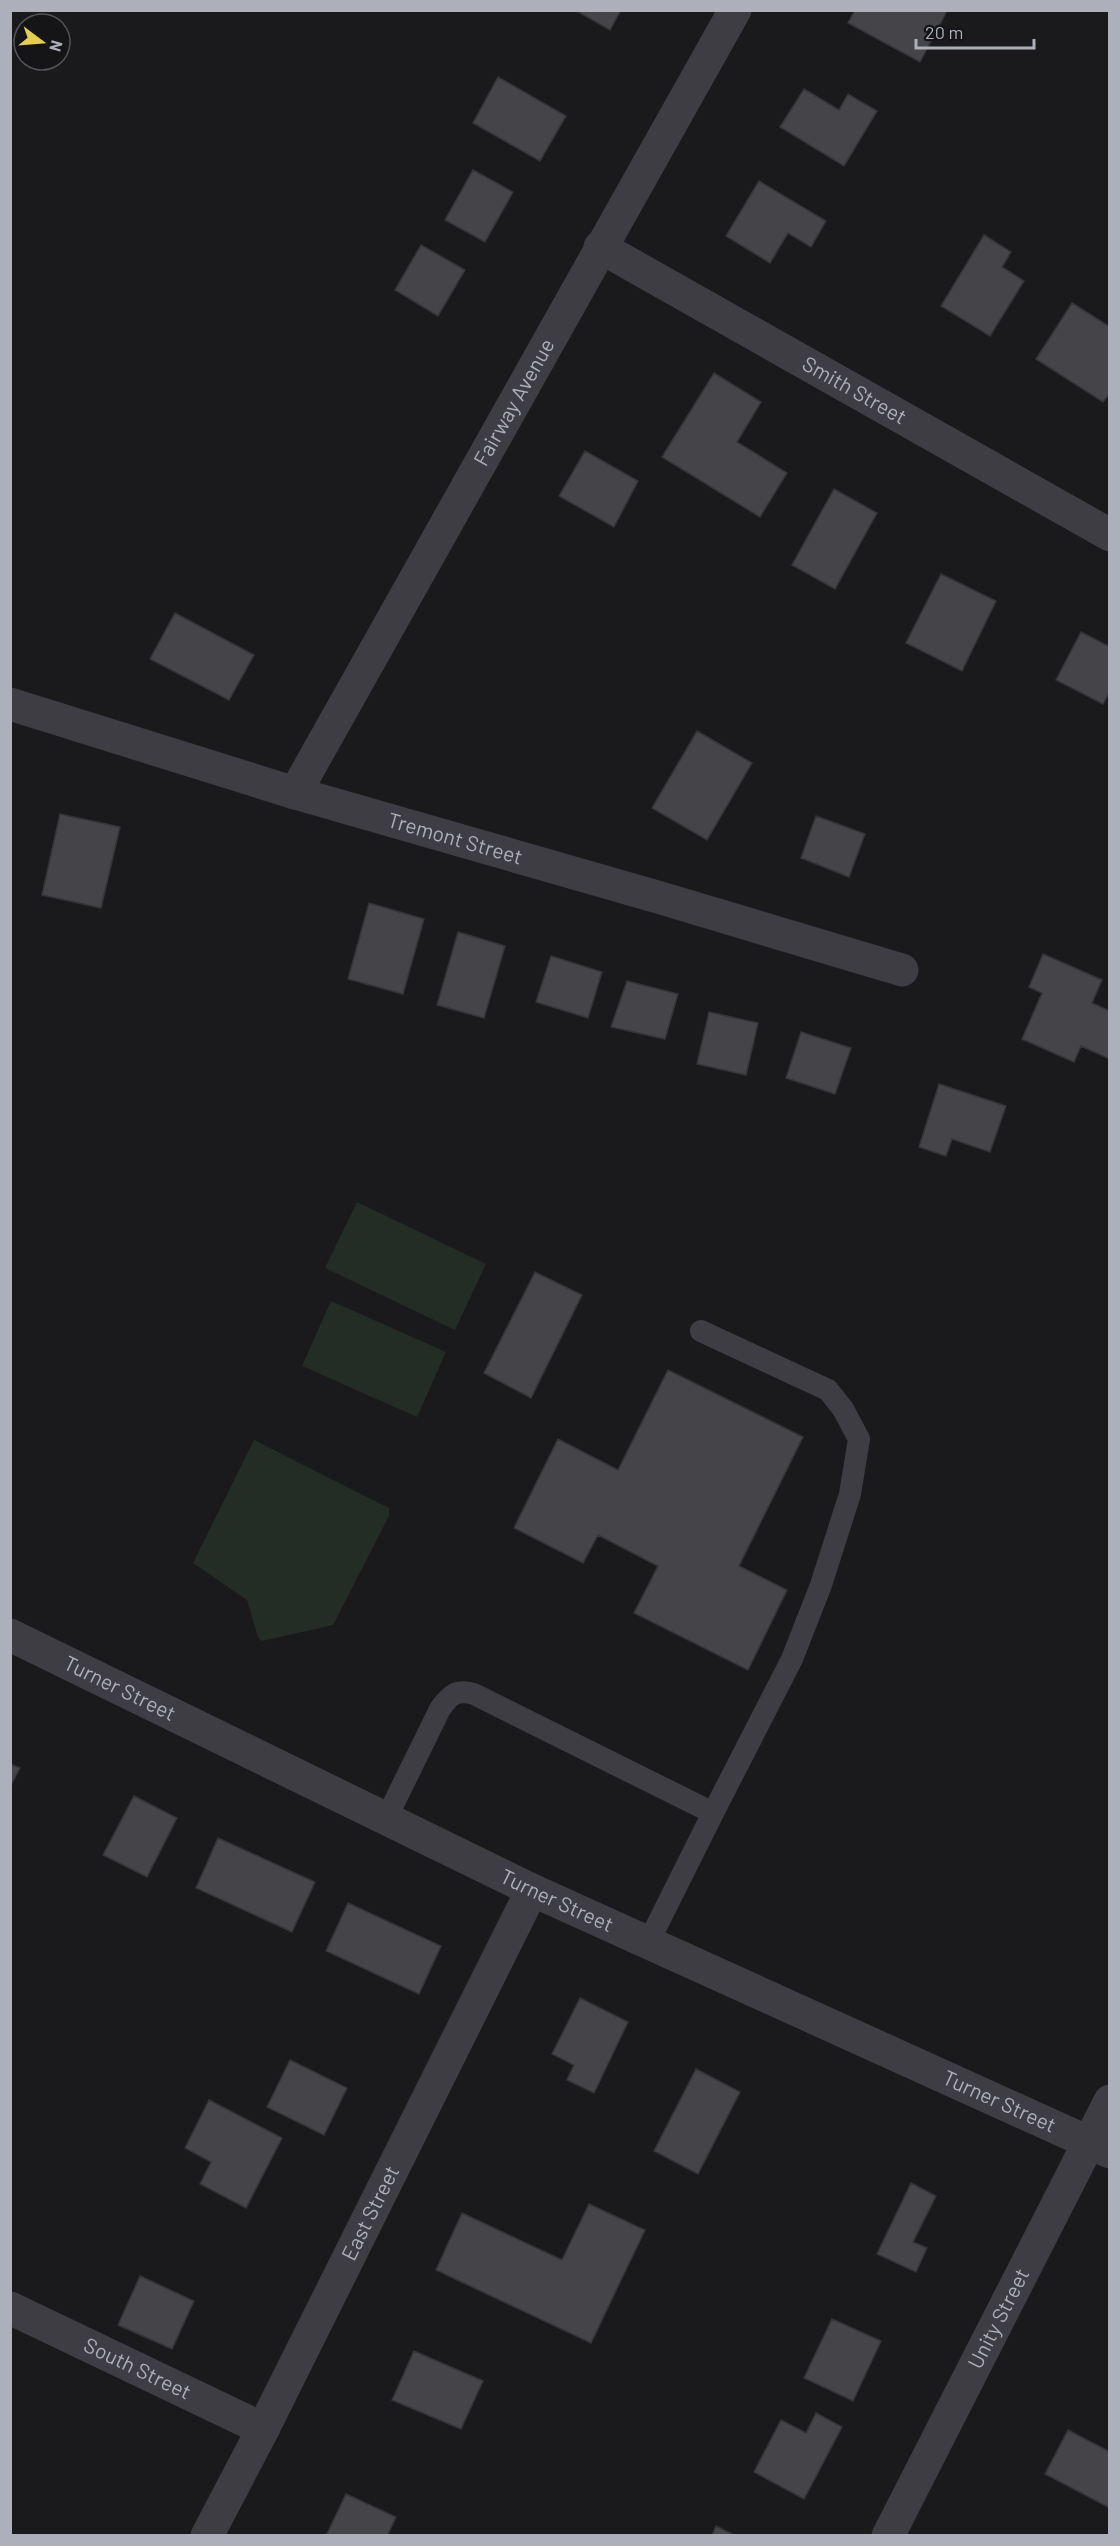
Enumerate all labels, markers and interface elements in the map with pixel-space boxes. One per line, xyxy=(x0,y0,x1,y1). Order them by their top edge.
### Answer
north arrow xyxy=(12,12,72,72)
scale bar xyxy=(916,12,1034,50)
text: 20 m xyxy=(925,21,963,43)
text: N xyxy=(46,39,67,54)
street label: Fairway Avenue xyxy=(468,334,559,470)
street label: Smith Street xyxy=(799,350,911,429)
street label: Tremont Street xyxy=(385,806,526,869)
street label: Turner Street xyxy=(60,1649,180,1725)
street label: Turner Street xyxy=(497,1863,618,1936)
street label: Turner Street xyxy=(939,2064,1060,2137)
street label: East Street xyxy=(335,2161,404,2264)
street label: Unity Street xyxy=(962,2264,1034,2372)
street label: South Street xyxy=(80,2331,195,2404)

